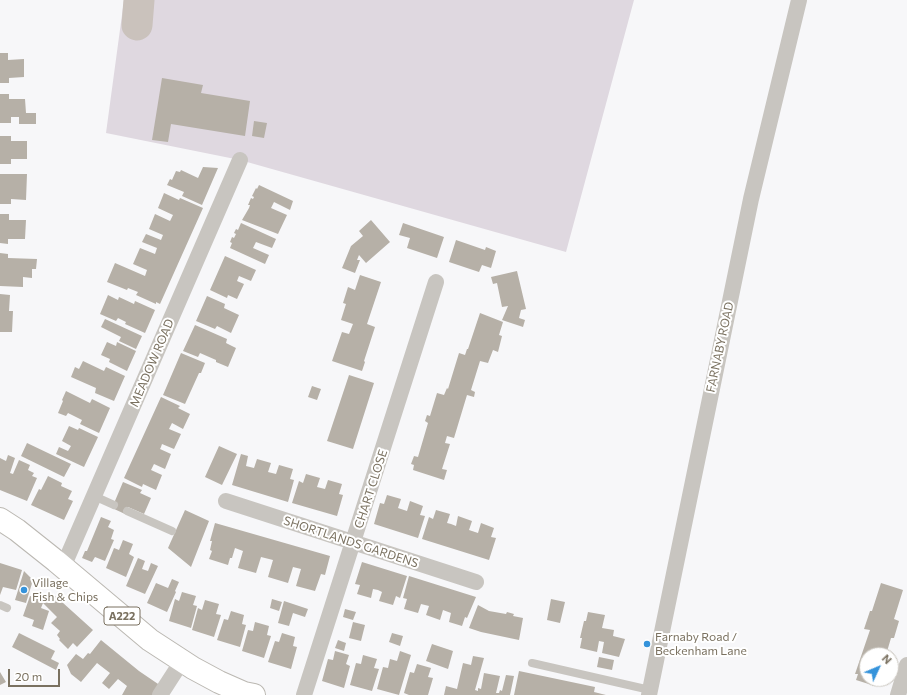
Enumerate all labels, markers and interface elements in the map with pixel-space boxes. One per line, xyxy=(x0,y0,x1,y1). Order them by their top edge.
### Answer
street label: FARNABY ROAD xyxy=(703,300,737,394)
street label: MEADOW ROAD xyxy=(127,317,177,409)
street label: CHART CLOSE xyxy=(351,448,391,530)
street label: SHORTLANDS GARDENS xyxy=(282,513,420,571)
place label: Village Fish & Chips xyxy=(32,576,98,604)
marker: Village Fish & Chips xyxy=(19,585,29,595)
road number: A222 xyxy=(104,607,140,625)
place label: Farnaby Road / Beckenham Lane xyxy=(655,630,747,658)
marker: Farnaby Road / Beckenham Lane xyxy=(642,639,652,649)
north arrow xyxy=(859,647,899,687)
text: N xyxy=(880,652,895,666)
scale bar xyxy=(10,661,62,687)
text: 20 m xyxy=(15,669,42,683)

